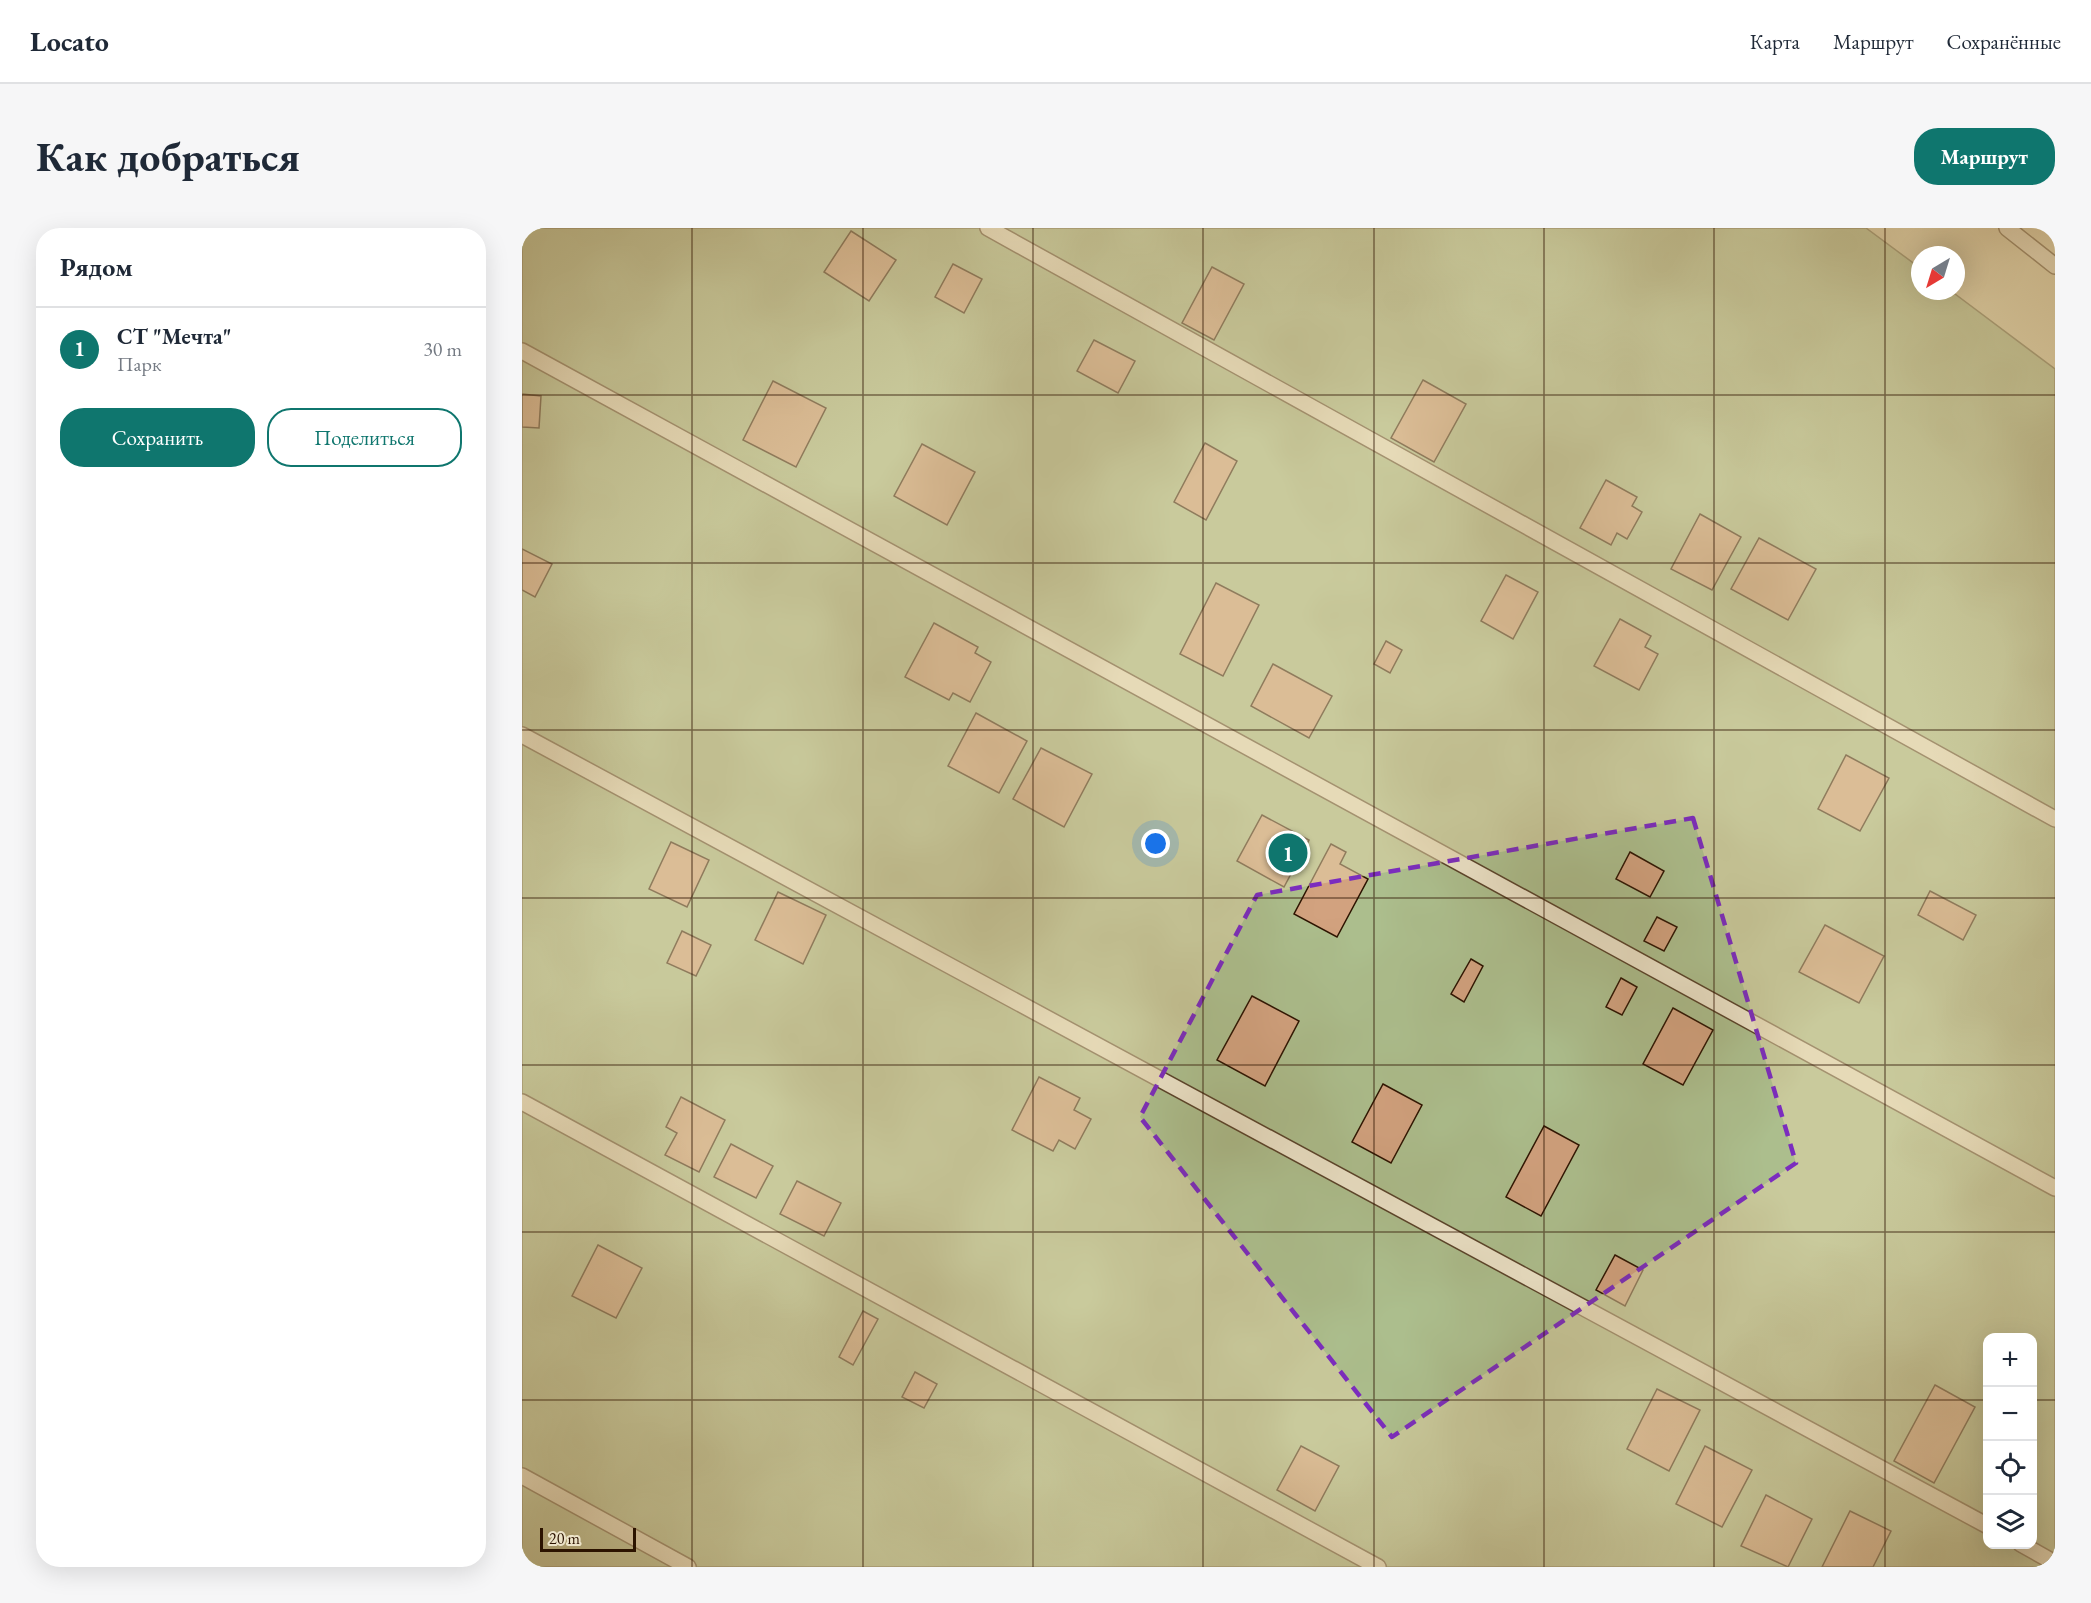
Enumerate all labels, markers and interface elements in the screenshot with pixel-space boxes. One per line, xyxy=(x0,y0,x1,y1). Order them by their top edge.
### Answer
text: Locato xyxy=(30,23,109,59)
text: Карта xyxy=(1750,28,1800,55)
text: Маршрут xyxy=(1833,28,1914,55)
text: Сохранённые xyxy=(1947,28,2061,55)
button: Маршрут xyxy=(1914,128,2055,185)
text: Как добраться xyxy=(36,129,300,184)
north arrow xyxy=(1911,246,1965,300)
text: Рядом xyxy=(60,250,133,284)
text: СТ "Мечта" xyxy=(117,322,231,351)
text: 1 xyxy=(74,336,85,362)
text: 30 m xyxy=(423,336,462,362)
text: Парк xyxy=(117,351,161,377)
button: Сохранить xyxy=(60,408,255,467)
button: Поделиться xyxy=(267,408,462,467)
your location xyxy=(1141,829,1170,858)
pin: 1 xyxy=(1268,830,1308,876)
map controls xyxy=(1983,1333,2037,1549)
button: + xyxy=(1983,1333,2037,1387)
button: − xyxy=(1983,1387,2037,1441)
button: locate xyxy=(1983,1441,2037,1495)
button: layers xyxy=(1983,1495,2037,1549)
scale bar xyxy=(540,1525,636,1552)
text: 20 m xyxy=(549,1528,580,1549)

